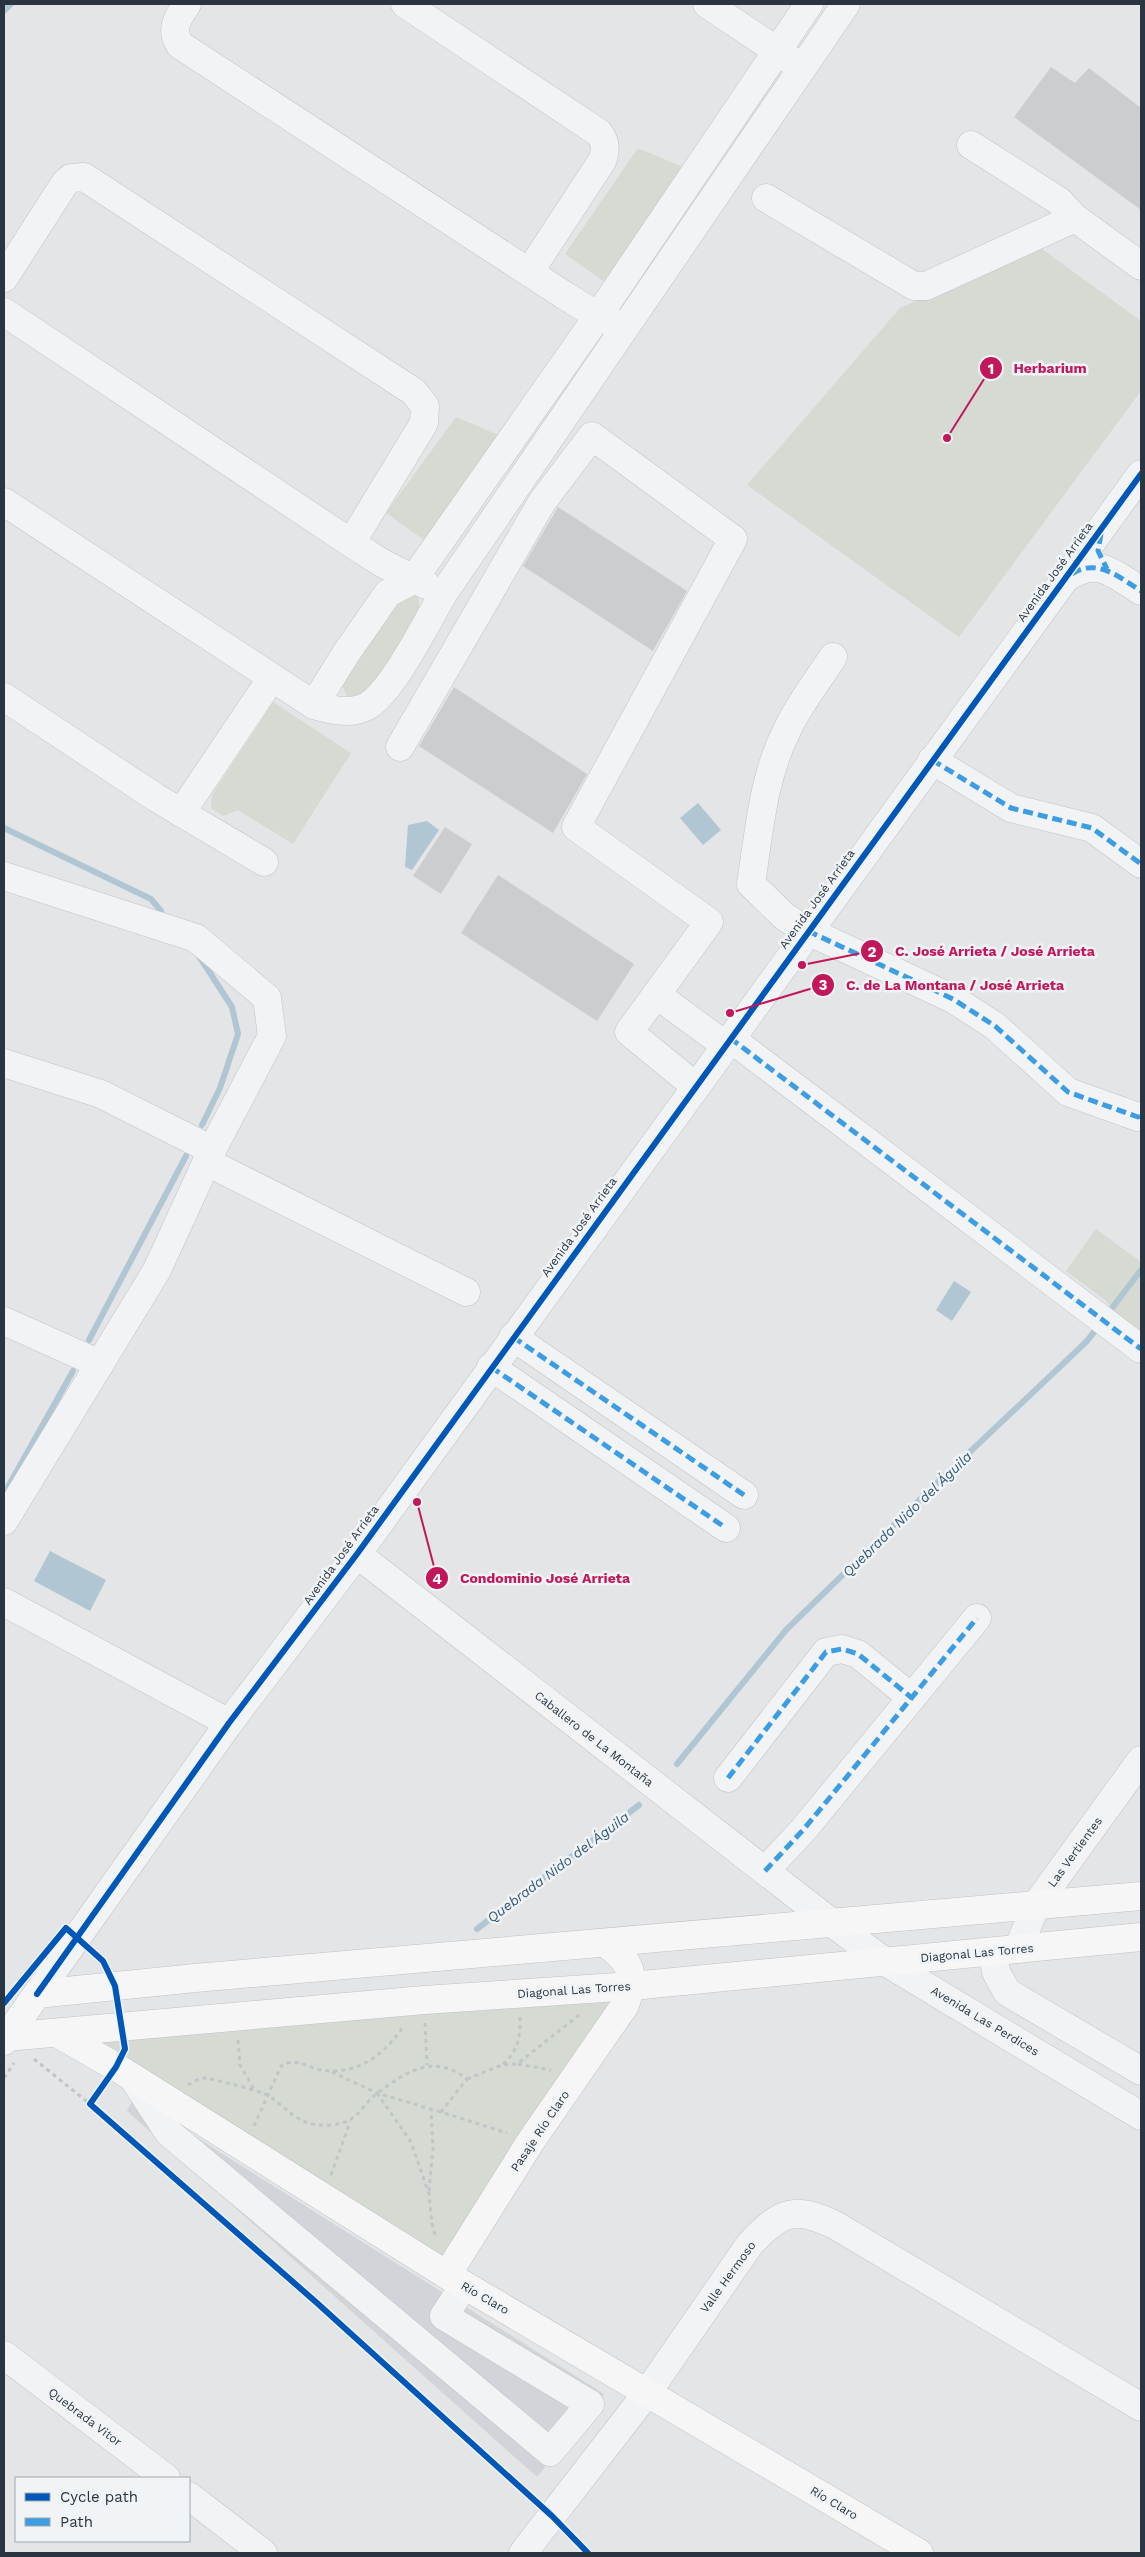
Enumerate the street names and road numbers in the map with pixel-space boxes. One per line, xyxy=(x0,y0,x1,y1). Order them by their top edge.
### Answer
street label: Avenida José Arrieta xyxy=(1014,519,1096,624)
street label: Avenida José Arrieta xyxy=(776,846,858,951)
street label: Avenida José Arrieta xyxy=(538,1174,620,1279)
street label: Avenida José Arrieta xyxy=(300,1502,382,1607)
street label: Caballero de La Montaña xyxy=(532,1688,656,1790)
street label: Las Vertientes xyxy=(1045,1814,1105,1890)
street label: Diagonal Las Torres xyxy=(920,1941,1034,1965)
street label: Diagonal Las Torres xyxy=(517,1979,631,2001)
street label: Avenida Las Perdices xyxy=(929,1983,1041,2059)
street label: Pasaje Río Claro xyxy=(508,2088,572,2174)
street label: Valle Hermoso xyxy=(697,2239,759,2315)
street label: Río Claro xyxy=(459,2279,511,2317)
street label: Quebrada Vitor xyxy=(46,2385,124,2449)
street label: Río Claro xyxy=(808,2483,860,2523)

